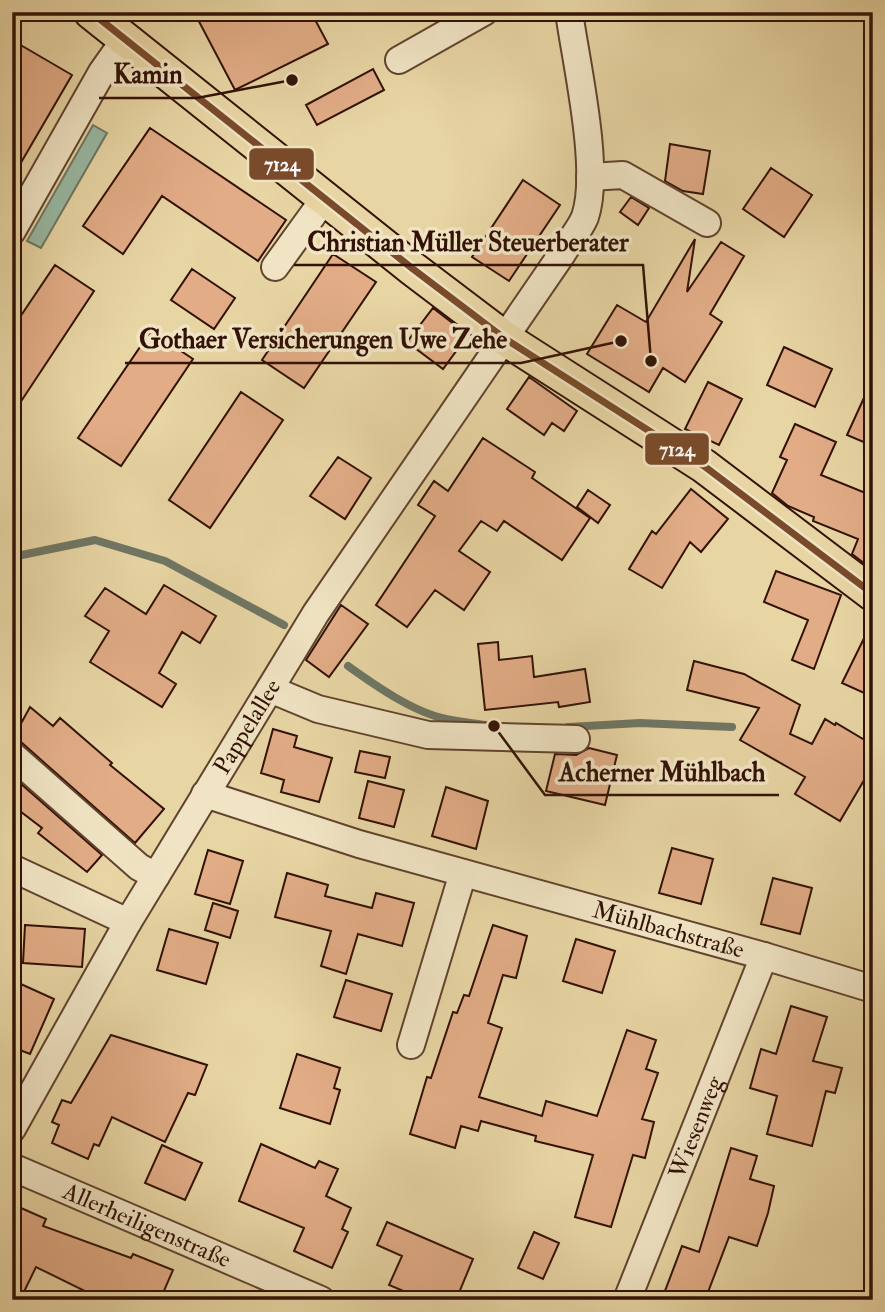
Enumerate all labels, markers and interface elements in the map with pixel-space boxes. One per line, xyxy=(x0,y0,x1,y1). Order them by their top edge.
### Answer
callout: Kamin xyxy=(99,51,197,98)
text: Kamin xyxy=(113,59,183,91)
line badge: 7124 xyxy=(248,147,315,181)
text: 7124 xyxy=(264,153,301,177)
callout: Christian Müller Steuerberater xyxy=(294,218,643,265)
text: Christian Müller Steuerberater xyxy=(307,227,629,259)
callout: Gothaer Versicherungen Uwe Zehe xyxy=(125,316,521,363)
text: Gothaer Versicherungen Uwe Zehe xyxy=(139,324,507,357)
line badge: 7124 xyxy=(644,432,710,466)
text: 7124 xyxy=(659,438,696,462)
street label: Pappelallee xyxy=(206,673,288,780)
callout: Acherner Mühlbach xyxy=(545,748,779,795)
text: Acherner Mühlbach xyxy=(558,757,766,789)
street label: Mühlbachstraße xyxy=(589,894,748,965)
street label: Wiesenweg xyxy=(661,1070,731,1184)
street label: Allerheiligenstraße xyxy=(57,1175,236,1275)

